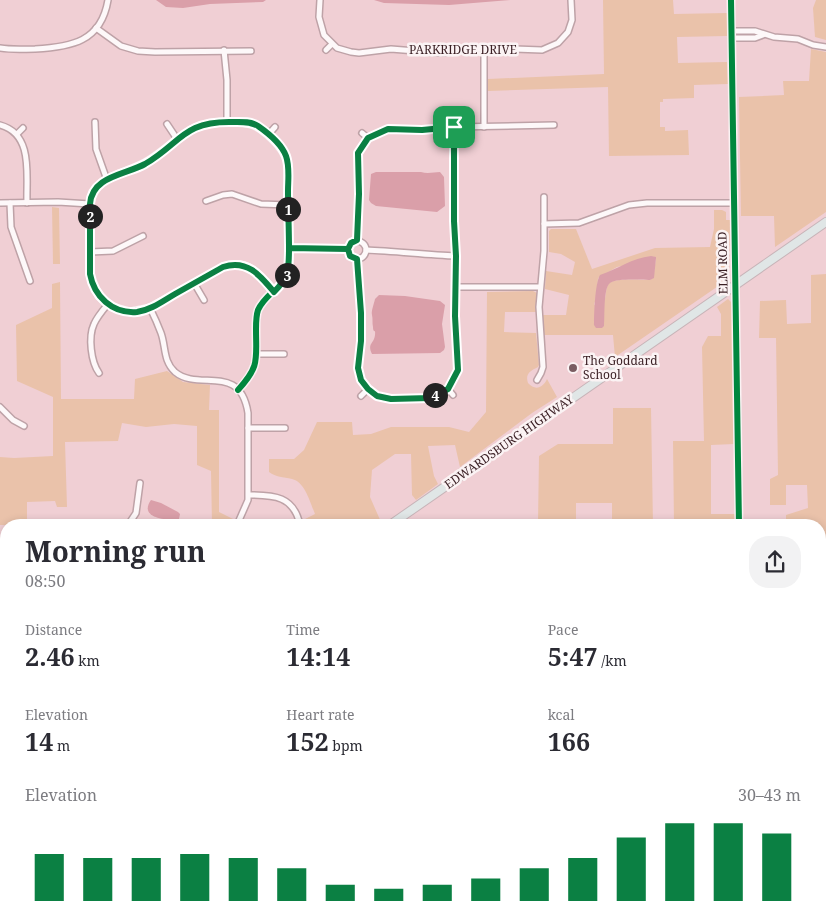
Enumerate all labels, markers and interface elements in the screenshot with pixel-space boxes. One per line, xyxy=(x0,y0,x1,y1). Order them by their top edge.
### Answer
street label: PARKRIDGE DRIVE xyxy=(409,41,517,58)
pin xyxy=(433,106,475,148)
icon: arrive xyxy=(440,113,468,141)
pin: 1 xyxy=(276,196,300,222)
text: 1 xyxy=(285,200,292,219)
pin: 2 xyxy=(78,204,102,228)
text: 2 xyxy=(87,207,94,226)
street label: ELM ROAD xyxy=(713,231,732,295)
pin: 3 xyxy=(274,262,300,288)
text: 3 xyxy=(284,266,291,285)
place label: The Goddard School xyxy=(583,352,658,383)
marker: The Goddard School xyxy=(567,362,579,374)
pin: 4 xyxy=(422,382,448,408)
text: 4 xyxy=(432,386,439,405)
street label: EDWARDSBURG HIGHWAY xyxy=(441,390,577,493)
text: Morning run xyxy=(25,532,206,570)
button: share xyxy=(749,536,801,588)
text: 08:50 xyxy=(25,570,65,592)
text: Distance xyxy=(25,620,82,639)
text: Time xyxy=(286,620,320,639)
text: Pace xyxy=(548,620,578,639)
text: 2.46 xyxy=(25,639,75,673)
text: 14:14 xyxy=(286,639,350,673)
text: 5:47 xyxy=(548,639,598,673)
text: km xyxy=(75,651,100,670)
text: /km xyxy=(598,651,627,670)
text: Elevation xyxy=(25,705,88,724)
text: Heart rate xyxy=(286,705,355,724)
text: kcal xyxy=(548,705,575,724)
text: 14 xyxy=(25,724,53,758)
text: 152 xyxy=(286,724,329,758)
text: 166 xyxy=(548,724,590,758)
text: m xyxy=(53,736,70,755)
text: bpm xyxy=(329,736,363,755)
text: Elevation xyxy=(25,784,97,806)
text: 30–43 m xyxy=(738,784,801,806)

